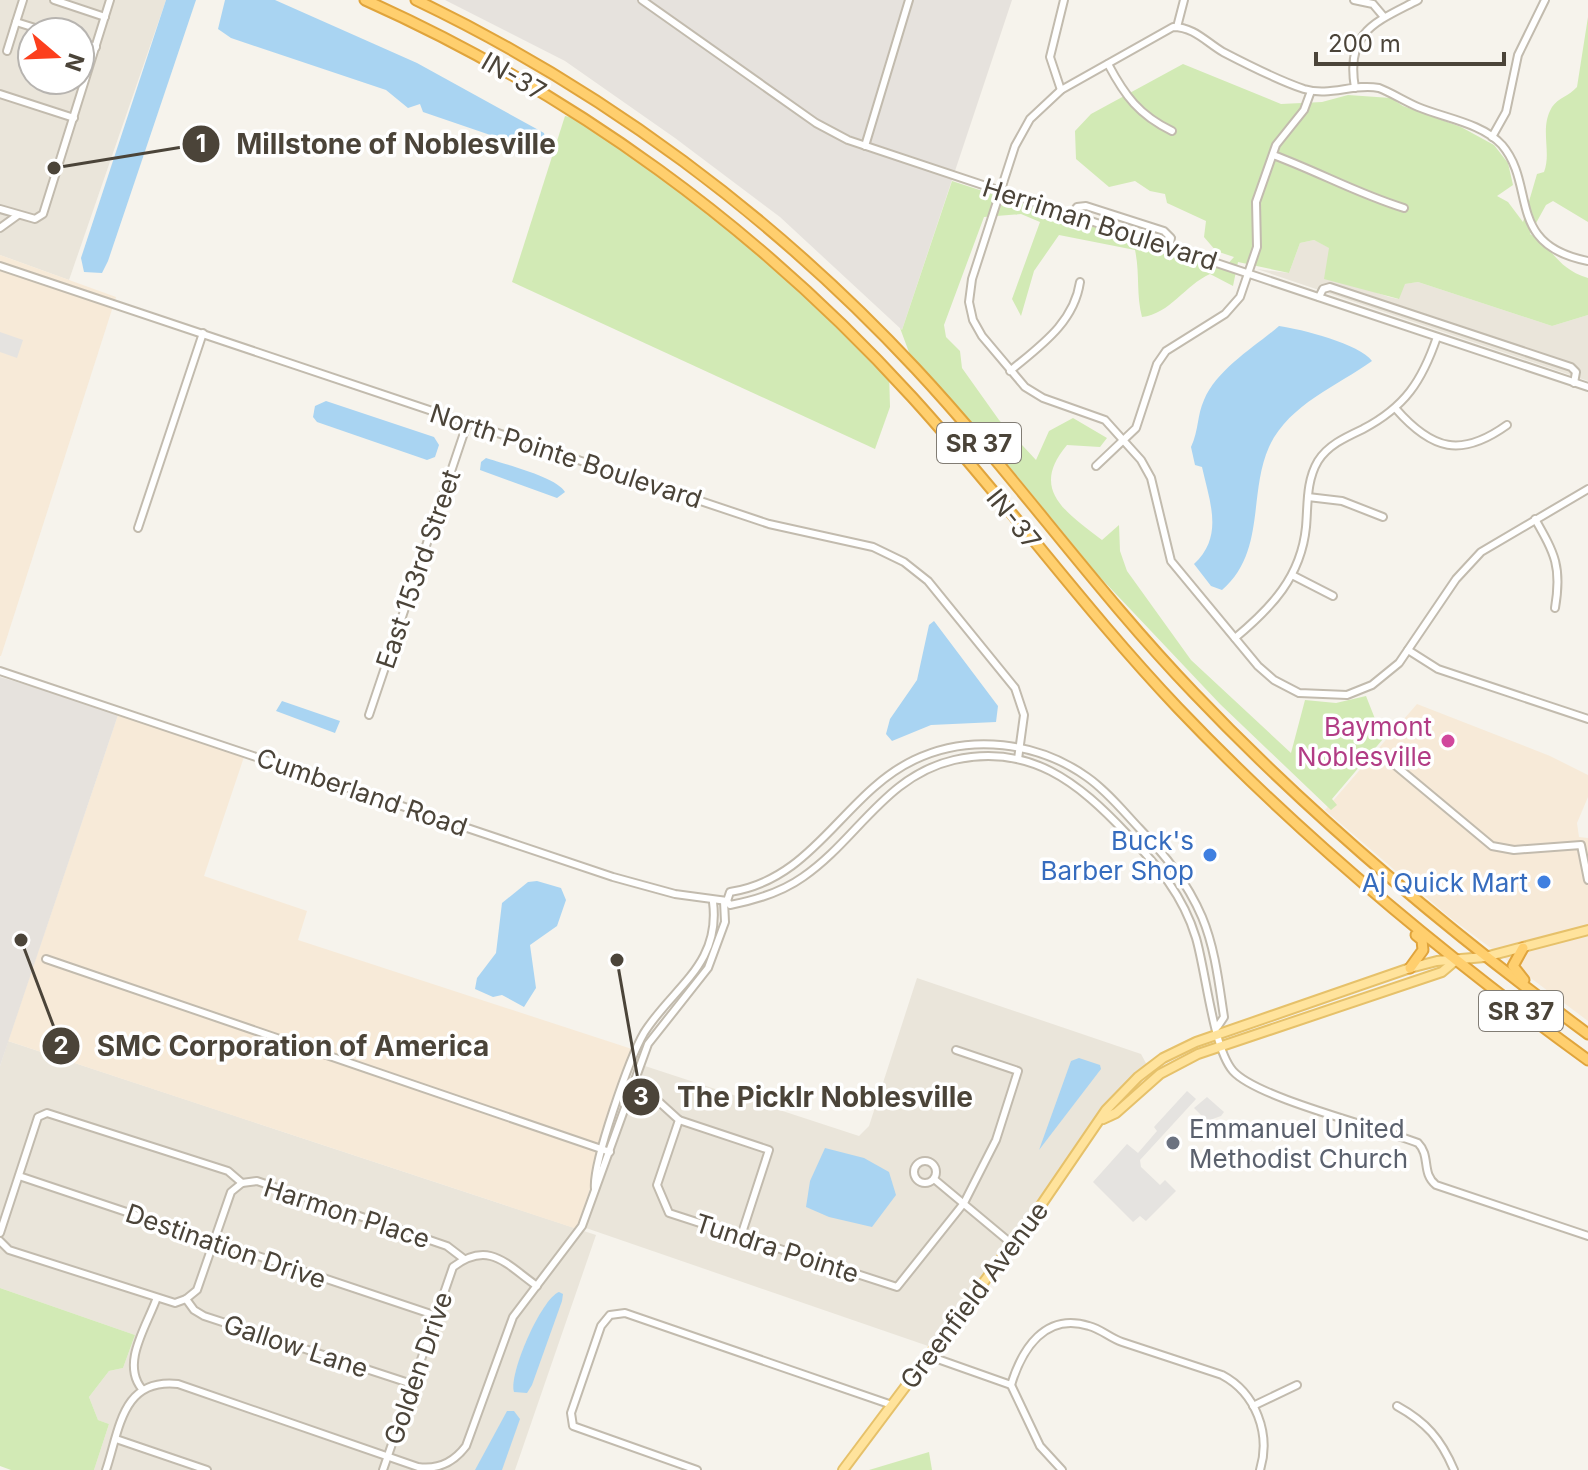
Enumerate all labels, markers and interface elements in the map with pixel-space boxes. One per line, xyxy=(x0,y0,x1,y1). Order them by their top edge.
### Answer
north arrow xyxy=(16,16,96,96)
scale bar xyxy=(1316,16,1504,66)
text: 200 m xyxy=(1328,29,1401,58)
street label: IN-37 xyxy=(476,45,552,107)
text: N xyxy=(60,50,90,75)
callout: Millstone of Noblesville xyxy=(181,118,572,170)
text: Millstone of Noblesville xyxy=(236,127,556,161)
text: 1 xyxy=(196,129,206,158)
street label: Herriman Boulevard xyxy=(979,171,1221,277)
street label: North Pointe Boulevard xyxy=(426,397,706,515)
road number: SR 37 xyxy=(937,423,1021,463)
street label: East 153rd Street xyxy=(369,466,467,672)
street label: IN-37 xyxy=(980,482,1048,556)
place label: Baymont Noblesville xyxy=(1297,711,1432,772)
marker: Baymont Noblesville xyxy=(1439,732,1457,750)
street label: Cumberland Road xyxy=(253,741,471,843)
place label: Buck's Barber Shop xyxy=(1040,825,1194,886)
marker: Buck's Barber Shop xyxy=(1201,846,1219,864)
place label: Aj Quick Mart xyxy=(1362,867,1528,898)
marker: Aj Quick Mart xyxy=(1535,873,1553,891)
road number: SR 37 xyxy=(1479,991,1563,1031)
callout: SMC Corporation of America xyxy=(41,1020,506,1072)
text: SMC Corporation of America xyxy=(97,1029,489,1063)
text: 2 xyxy=(53,1031,69,1060)
callout: The Picklr Noblesville xyxy=(621,1071,989,1123)
text: The Picklr Noblesville xyxy=(677,1080,973,1114)
text: 3 xyxy=(633,1082,649,1111)
place label: Emmanuel United Methodist Church xyxy=(1189,1113,1408,1174)
marker: Emmanuel United Methodist Church xyxy=(1164,1134,1182,1152)
street label: Harmon Place xyxy=(260,1172,434,1254)
street label: Greenfield Avenue xyxy=(894,1195,1054,1395)
street label: Destination Drive xyxy=(122,1197,330,1295)
street label: Tundra Pointe xyxy=(691,1207,863,1289)
street label: Golden Drive xyxy=(377,1288,459,1448)
street label: Gallow Lane xyxy=(220,1308,372,1384)

